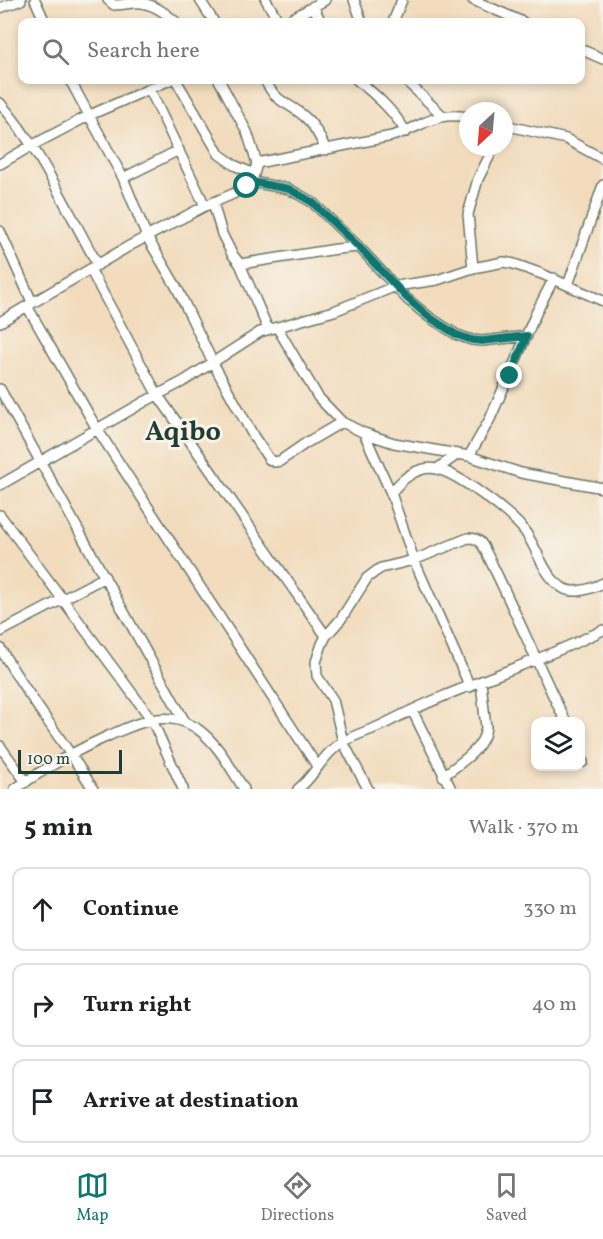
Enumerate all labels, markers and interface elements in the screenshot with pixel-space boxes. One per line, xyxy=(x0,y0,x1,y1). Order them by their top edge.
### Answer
search box xyxy=(18,18,585,84)
icon: search xyxy=(39,35,72,68)
text: Search here xyxy=(87,36,200,67)
north arrow xyxy=(459,102,513,156)
route start xyxy=(233,172,259,198)
route end xyxy=(496,362,522,388)
district label: Aqibo xyxy=(145,414,221,452)
map controls xyxy=(531,717,585,771)
button: layers xyxy=(531,717,585,771)
scale bar xyxy=(18,747,122,774)
text: 100 m xyxy=(27,749,70,771)
text: 5 min xyxy=(24,810,93,846)
text: Walk · 370 m xyxy=(469,814,579,842)
icon: ahead xyxy=(26,893,59,926)
text: Continue xyxy=(83,894,179,925)
text: 330 m xyxy=(523,895,577,923)
icon: right xyxy=(26,989,59,1022)
text: Turn right xyxy=(83,990,191,1021)
text: 40 m xyxy=(532,991,577,1019)
icon: arrive xyxy=(26,1085,59,1118)
text: Arrive at destination xyxy=(83,1086,299,1117)
tab: Map xyxy=(76,1169,109,1227)
tab: Directions xyxy=(261,1169,334,1227)
tab: Saved xyxy=(486,1169,527,1227)

